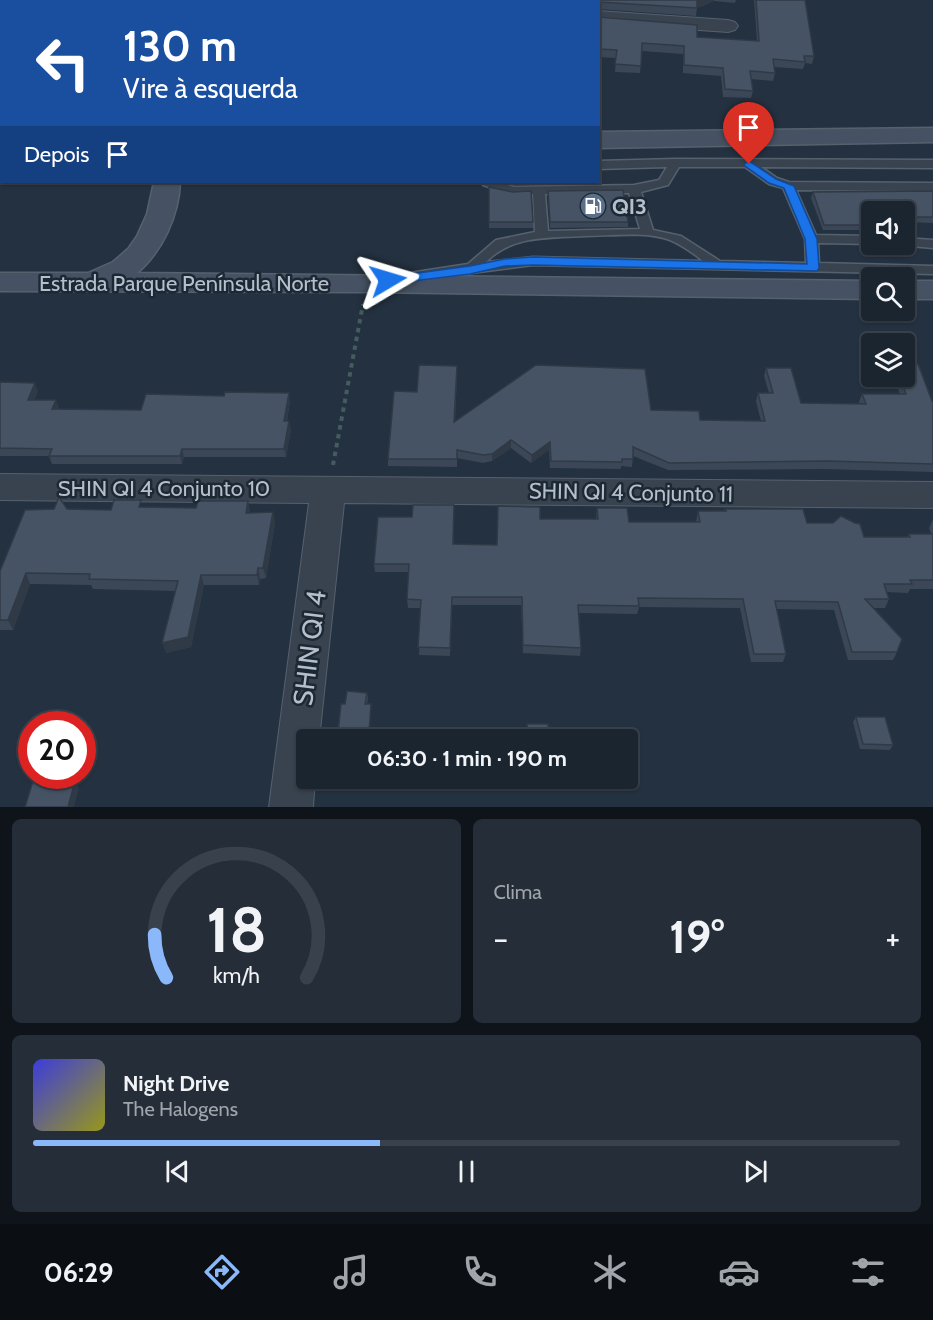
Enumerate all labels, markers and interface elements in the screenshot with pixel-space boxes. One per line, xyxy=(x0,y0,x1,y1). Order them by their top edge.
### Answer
text: 130 m xyxy=(123,20,237,72)
icon: left xyxy=(24,24,102,102)
text: Vire à esquerda xyxy=(123,72,298,105)
pin xyxy=(723,102,774,164)
icon: arrive xyxy=(732,111,765,144)
icon: arrive xyxy=(101,138,134,171)
text: Depois xyxy=(24,141,89,168)
fuel station icon: QI3 xyxy=(578,191,608,221)
place label: QI3 xyxy=(612,193,647,220)
map controls xyxy=(861,201,915,387)
button: sound xyxy=(861,201,915,255)
position arrow xyxy=(356,248,420,312)
button: search xyxy=(861,267,915,321)
street label: Estrada Parque Península Norte xyxy=(39,270,329,297)
button: layers xyxy=(861,333,915,387)
street label: SHIN QI 4 Conjunto 10 xyxy=(58,475,270,502)
street label: SHIN QI 4 Conjunto 11 xyxy=(529,477,733,508)
street label: SHIN QI 4 xyxy=(286,588,333,708)
speed limit sign: 20 xyxy=(18,711,96,789)
text: 06:30 · 1 min · 190 m xyxy=(367,745,567,772)
text: Clima xyxy=(494,880,542,904)
text: 18 xyxy=(206,892,267,968)
text: 19° xyxy=(669,910,724,964)
text: − xyxy=(494,918,508,958)
text: + xyxy=(885,918,900,958)
text: km/h xyxy=(213,962,260,988)
text: Night Drive xyxy=(123,1070,229,1097)
text: The Halogens xyxy=(123,1097,238,1121)
icon: previous xyxy=(161,1155,194,1188)
icon: pause xyxy=(450,1155,483,1188)
icon: next xyxy=(739,1155,772,1188)
icon: directions xyxy=(201,1251,243,1293)
icon: music xyxy=(330,1251,372,1293)
icon: phone xyxy=(459,1251,501,1293)
icon: climate xyxy=(589,1251,631,1293)
icon: car xyxy=(718,1251,760,1293)
icon: filters xyxy=(847,1251,889,1293)
text: 06:29 xyxy=(44,1256,113,1289)

